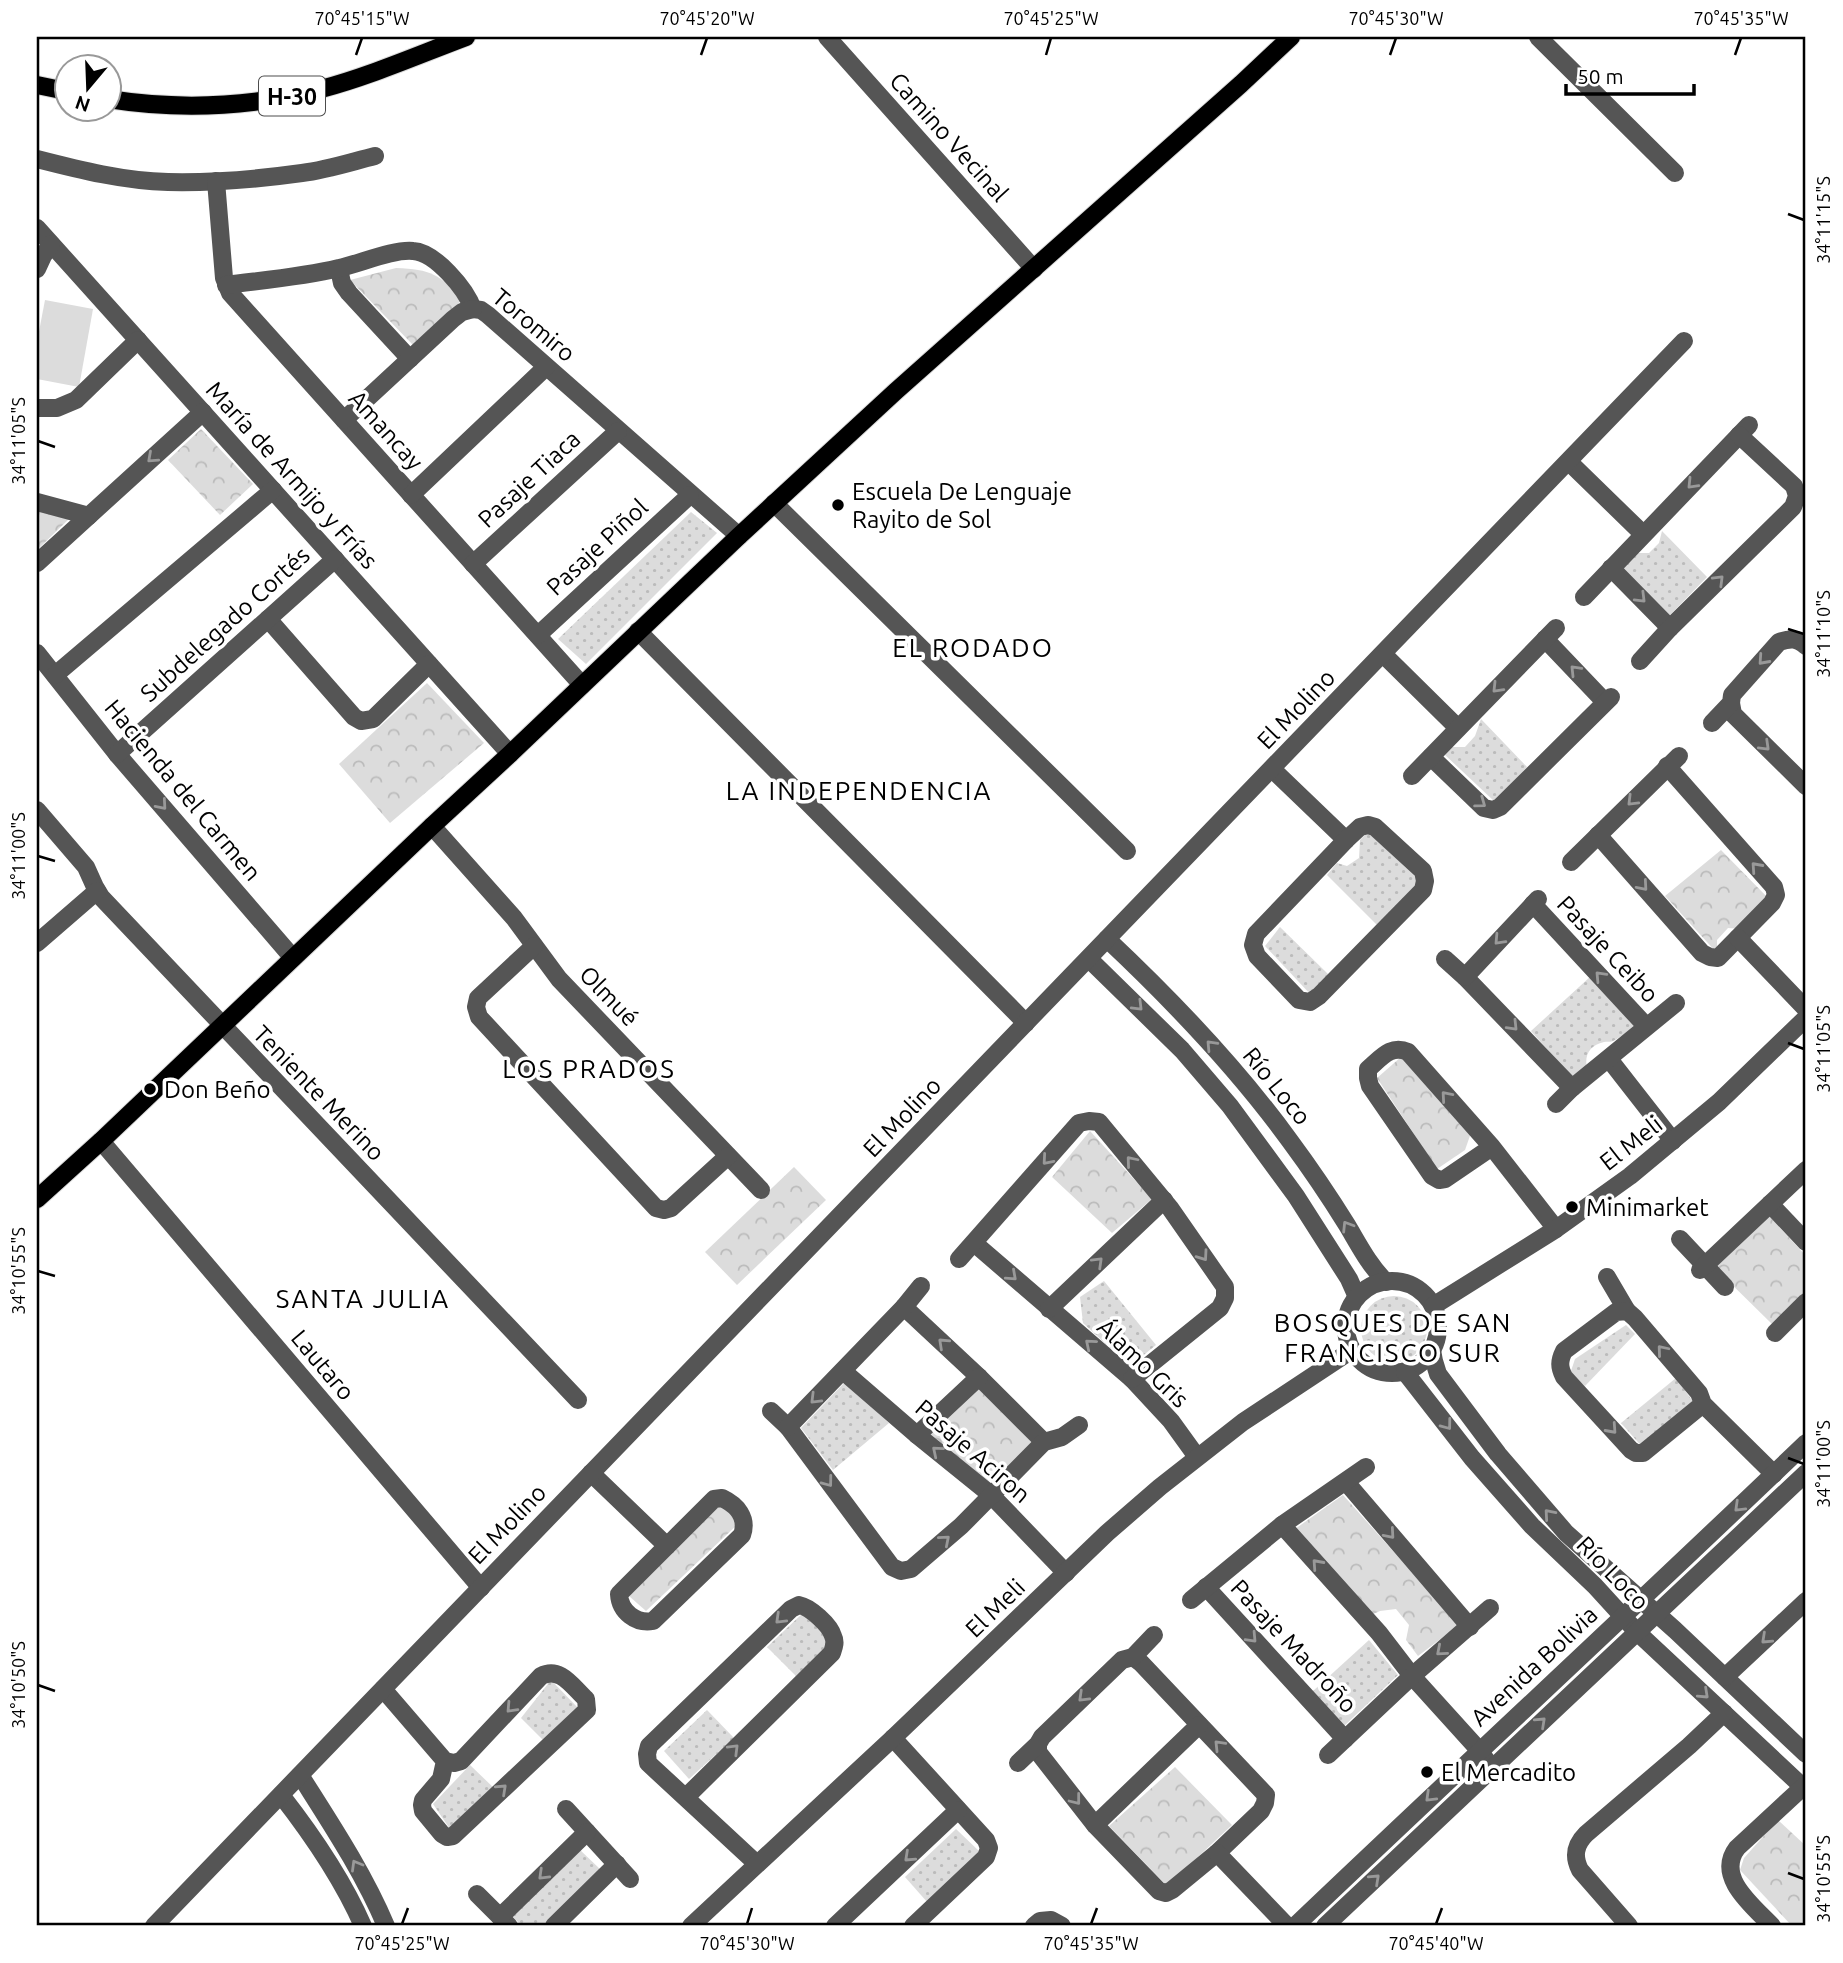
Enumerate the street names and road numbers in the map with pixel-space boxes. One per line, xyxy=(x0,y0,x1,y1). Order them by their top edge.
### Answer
street label: Camino Vecinal xyxy=(884,67,1014,207)
road number: H-30 xyxy=(259,76,325,116)
street label: Toromiro xyxy=(487,283,581,367)
street label: María de Armijo y Frías xyxy=(201,376,383,574)
street label: Amancay xyxy=(343,385,429,476)
street label: Pasaje Tiaca xyxy=(473,425,585,533)
street label: Pasaje Piñol xyxy=(541,493,653,601)
street label: Subdelegado Cortés xyxy=(135,541,315,707)
street label: El Molino xyxy=(1252,664,1340,754)
street label: Hacienda del Carmen xyxy=(99,694,267,886)
street label: Pasaje Ceibo xyxy=(1552,890,1664,1008)
street label: Olmué xyxy=(574,961,644,1031)
street label: Teniente Merino xyxy=(248,1020,390,1166)
street label: Río Loco xyxy=(1238,1042,1316,1130)
street label: El Molino xyxy=(858,1072,946,1162)
street label: El Meli xyxy=(1595,1110,1667,1176)
street label: Álamo Gris xyxy=(1092,1312,1195,1413)
street label: Lautaro xyxy=(286,1324,360,1406)
street label: Pasaje Aciron xyxy=(910,1394,1036,1508)
street label: El Molino xyxy=(463,1479,551,1569)
street label: Río Loco xyxy=(1571,1531,1655,1615)
street label: El Meli xyxy=(960,1573,1030,1643)
street label: Pasaje Madroño xyxy=(1226,1574,1362,1718)
street label: Avenida Bolivia xyxy=(1465,1601,1603,1731)

